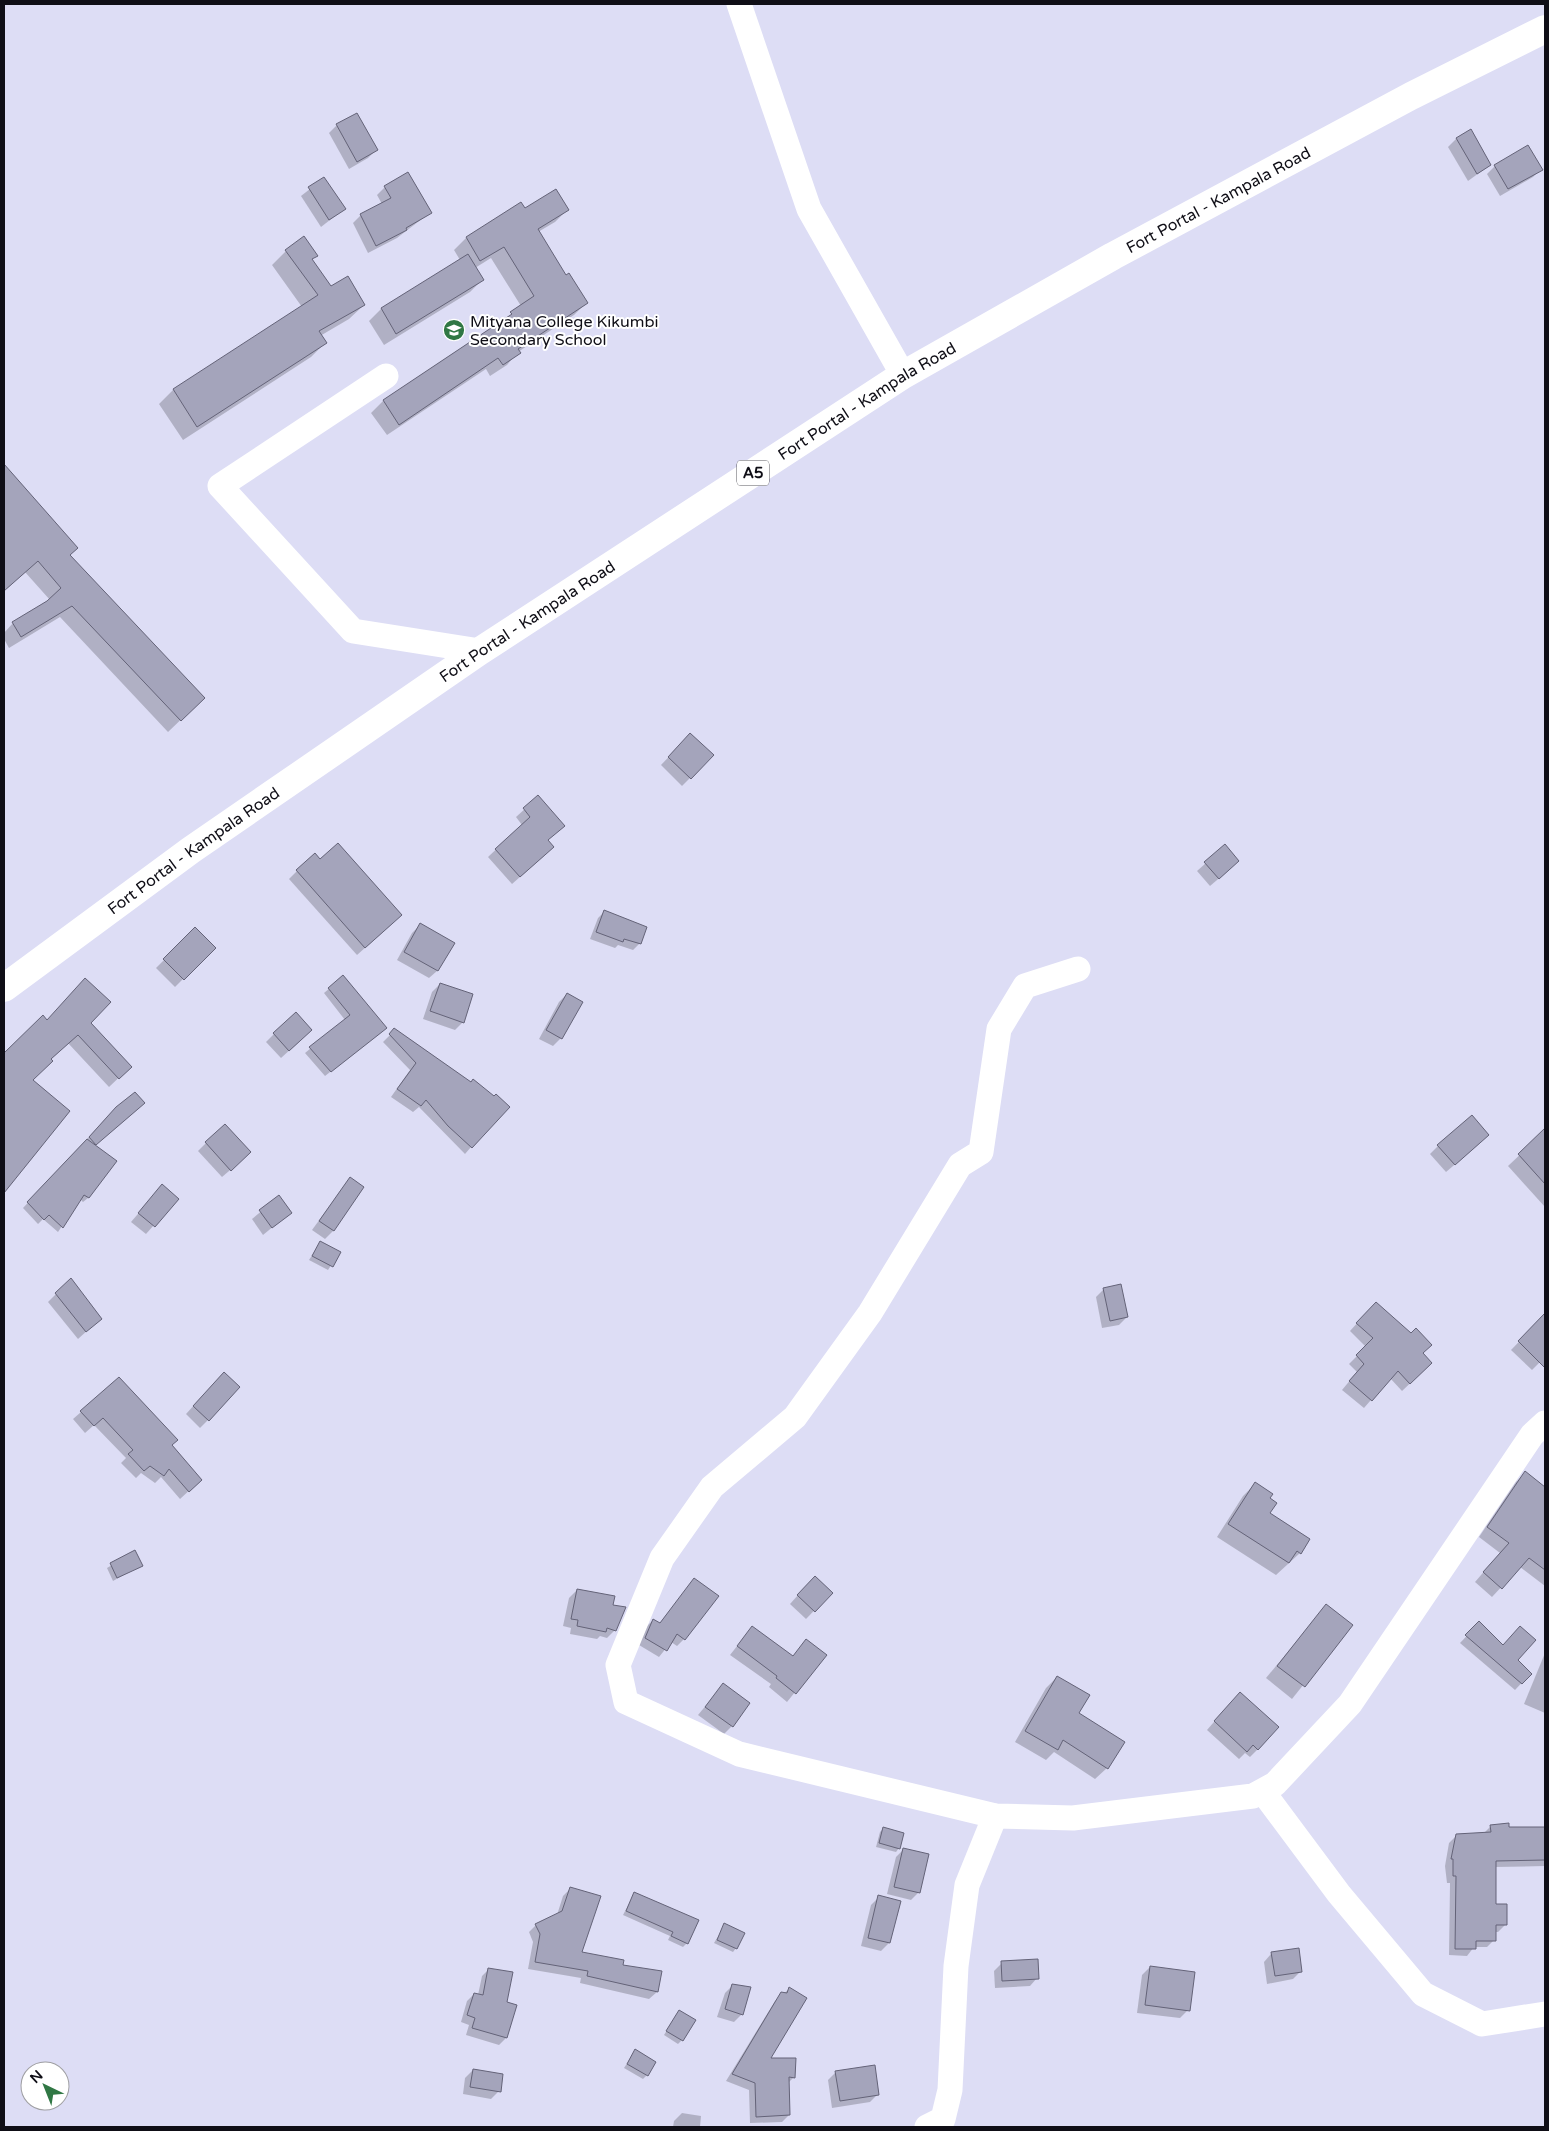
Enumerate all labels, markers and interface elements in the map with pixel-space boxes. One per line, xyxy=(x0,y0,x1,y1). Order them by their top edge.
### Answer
street label: Fort Portal - Kampala Road xyxy=(1123,143,1314,258)
place label: Mityana College Kikumbi Secondary School xyxy=(470,312,659,350)
school or university icon: Mityana College Kikumbi Secondary School xyxy=(442,318,466,342)
street label: Fort Portal - Kampala Road xyxy=(774,338,960,465)
road number: A5 xyxy=(737,460,769,486)
street label: Fort Portal - Kampala Road xyxy=(436,557,619,687)
street label: Fort Portal - Kampala Road xyxy=(104,783,284,919)
north arrow xyxy=(20,2061,70,2111)
text: N xyxy=(27,2067,46,2087)

